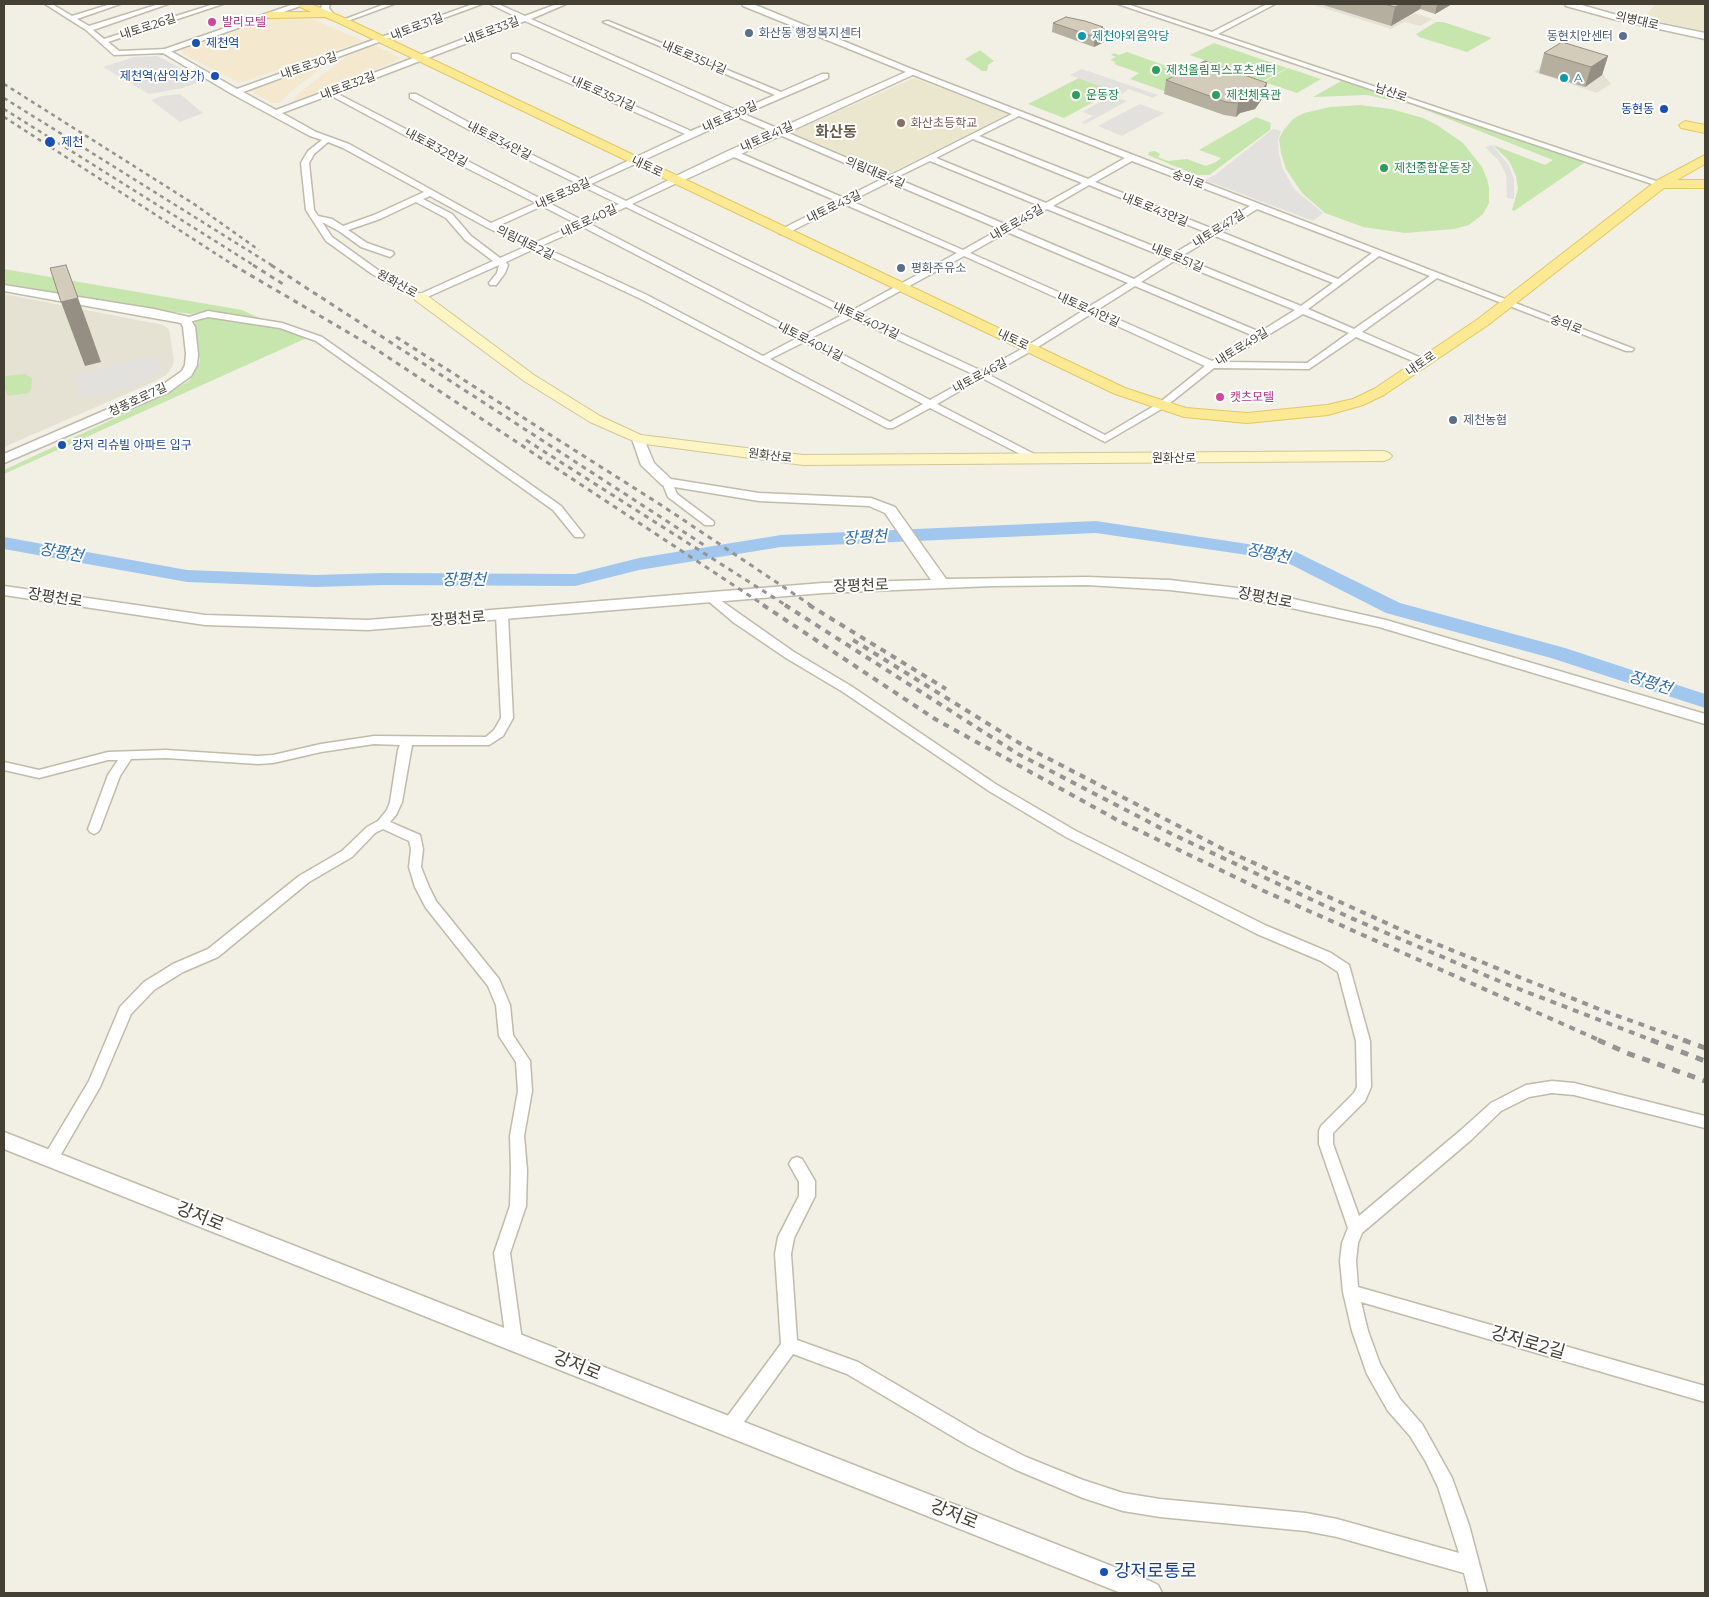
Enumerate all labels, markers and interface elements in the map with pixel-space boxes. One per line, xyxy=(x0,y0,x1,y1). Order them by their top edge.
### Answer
street label: 의병대로 xyxy=(1614,9,1660,33)
street label: 내토로31길 xyxy=(389,10,445,44)
street label: 내토로26길 xyxy=(118,11,178,43)
street label: 내토로33길 xyxy=(463,14,521,48)
place label: 발리모텔 xyxy=(222,15,266,29)
marker: 발리모텔 xyxy=(206,16,218,28)
place label: 화산동 행정복지센터 xyxy=(759,26,862,40)
marker: 화산동 행정복지센터 xyxy=(743,27,755,39)
place label: 제천야외음악당 xyxy=(1092,29,1169,43)
place label: 동현치안센터 xyxy=(1547,29,1613,43)
marker: 제천야외음악당 xyxy=(1076,30,1088,42)
marker: 동현치안센터 xyxy=(1617,30,1629,42)
place label: 제천역 xyxy=(206,36,239,50)
marker: 제천역 xyxy=(190,37,202,49)
street label: 내토로35나길 xyxy=(660,38,728,78)
street label: 내토로30길 xyxy=(279,50,339,82)
place label: 제천올림픽스포츠센터 xyxy=(1166,63,1276,77)
marker: 제천올림픽스포츠센터 xyxy=(1150,64,1162,76)
place label: 제천역(삼익상가) xyxy=(120,69,205,83)
street label: 내토로32길 xyxy=(318,69,378,103)
marker: 제천역(삼익상가) xyxy=(209,70,221,82)
place label: A xyxy=(1574,71,1583,85)
marker: A xyxy=(1558,72,1570,84)
street label: 내토로35가길 xyxy=(569,73,637,115)
street label: 남산로 xyxy=(1373,81,1409,105)
place label: 운동장 xyxy=(1086,88,1119,102)
place label: 제천체육관 xyxy=(1226,88,1281,102)
marker: 운동장 xyxy=(1070,89,1082,101)
marker: 제천체육관 xyxy=(1210,89,1222,101)
street label: 내토로39길 xyxy=(700,99,760,135)
place label: 동현동 xyxy=(1621,102,1654,116)
marker: 동현동 xyxy=(1658,103,1670,115)
place label: 화산초등학교 xyxy=(911,116,977,130)
marker: 화산초등학교 xyxy=(895,117,907,129)
street label: 내토로34안길 xyxy=(465,119,533,163)
street label: 내토로41길 xyxy=(738,119,796,155)
district label: 화산동 xyxy=(815,124,857,142)
street label: 내토로32안길 xyxy=(402,126,470,170)
marker: 제천 xyxy=(43,135,57,149)
place label: 제천 xyxy=(61,135,83,149)
street label: 내토로 xyxy=(629,153,665,181)
street label: 의림대로4길 xyxy=(843,154,907,192)
place label: 제천종합운동장 xyxy=(1394,161,1471,175)
marker: 제천종합운동장 xyxy=(1378,162,1390,174)
street label: 숭의로 xyxy=(1170,167,1206,193)
street label: 내토로38길 xyxy=(533,176,593,212)
street label: 내토로43길 xyxy=(804,188,864,226)
street label: 내토로43안길 xyxy=(1120,190,1190,230)
street label: 내토로40길 xyxy=(559,202,619,240)
street label: 내토로45길 xyxy=(988,202,1046,244)
street label: 내토로47길 xyxy=(1190,207,1248,251)
street label: 의림대로2길 xyxy=(494,223,556,263)
street label: 내토로51길 xyxy=(1149,241,1205,275)
place label: 평화주유소 xyxy=(911,261,966,275)
marker: 평화주유소 xyxy=(895,262,907,274)
street label: 원화산로 xyxy=(374,267,420,301)
street label: 내토로41안길 xyxy=(1054,290,1122,330)
street label: 내토로40가길 xyxy=(831,299,901,343)
street label: 숭의로 xyxy=(1548,312,1584,338)
street label: 내토로40나길 xyxy=(775,319,845,365)
street label: 내토로49길 xyxy=(1213,325,1271,369)
street label: 내토로 xyxy=(995,326,1031,354)
street label: 내토로 xyxy=(1403,349,1439,379)
street label: 내토로46길 xyxy=(950,356,1010,396)
street label: 청풍호로7길 xyxy=(107,380,169,420)
place label: 캣츠모텔 xyxy=(1230,390,1274,404)
marker: 캣츠모텔 xyxy=(1214,391,1226,403)
place label: 제천농협 xyxy=(1463,413,1507,427)
marker: 제천농협 xyxy=(1447,414,1459,426)
place label: 강저 리슈빌 아파트 입구 xyxy=(72,438,192,452)
marker: 강저 리슈빌 아파트 입구 xyxy=(56,439,68,451)
street label: 원화산로 xyxy=(747,446,793,466)
street label: 원화산로 xyxy=(1152,451,1196,465)
water label: 장평천 xyxy=(842,527,888,549)
water label: 장평천 xyxy=(38,540,84,566)
water label: 장평천 xyxy=(1244,540,1292,568)
water label: 장평천 xyxy=(442,570,486,590)
street label: 장평천로 xyxy=(833,576,889,596)
street label: 장평천로 xyxy=(1236,584,1294,612)
street label: 장평천로 xyxy=(26,585,84,611)
street label: 장평천로 xyxy=(430,608,486,630)
water label: 장평천 xyxy=(1626,667,1674,699)
street label: 강저로 xyxy=(173,1198,227,1236)
street label: 강저로2길 xyxy=(1488,1322,1568,1364)
street label: 강저로 xyxy=(550,1347,604,1385)
street label: 강저로 xyxy=(927,1496,981,1534)
place label: 강저로통로 xyxy=(1114,1561,1197,1583)
marker: 강저로통로 xyxy=(1098,1566,1110,1578)

